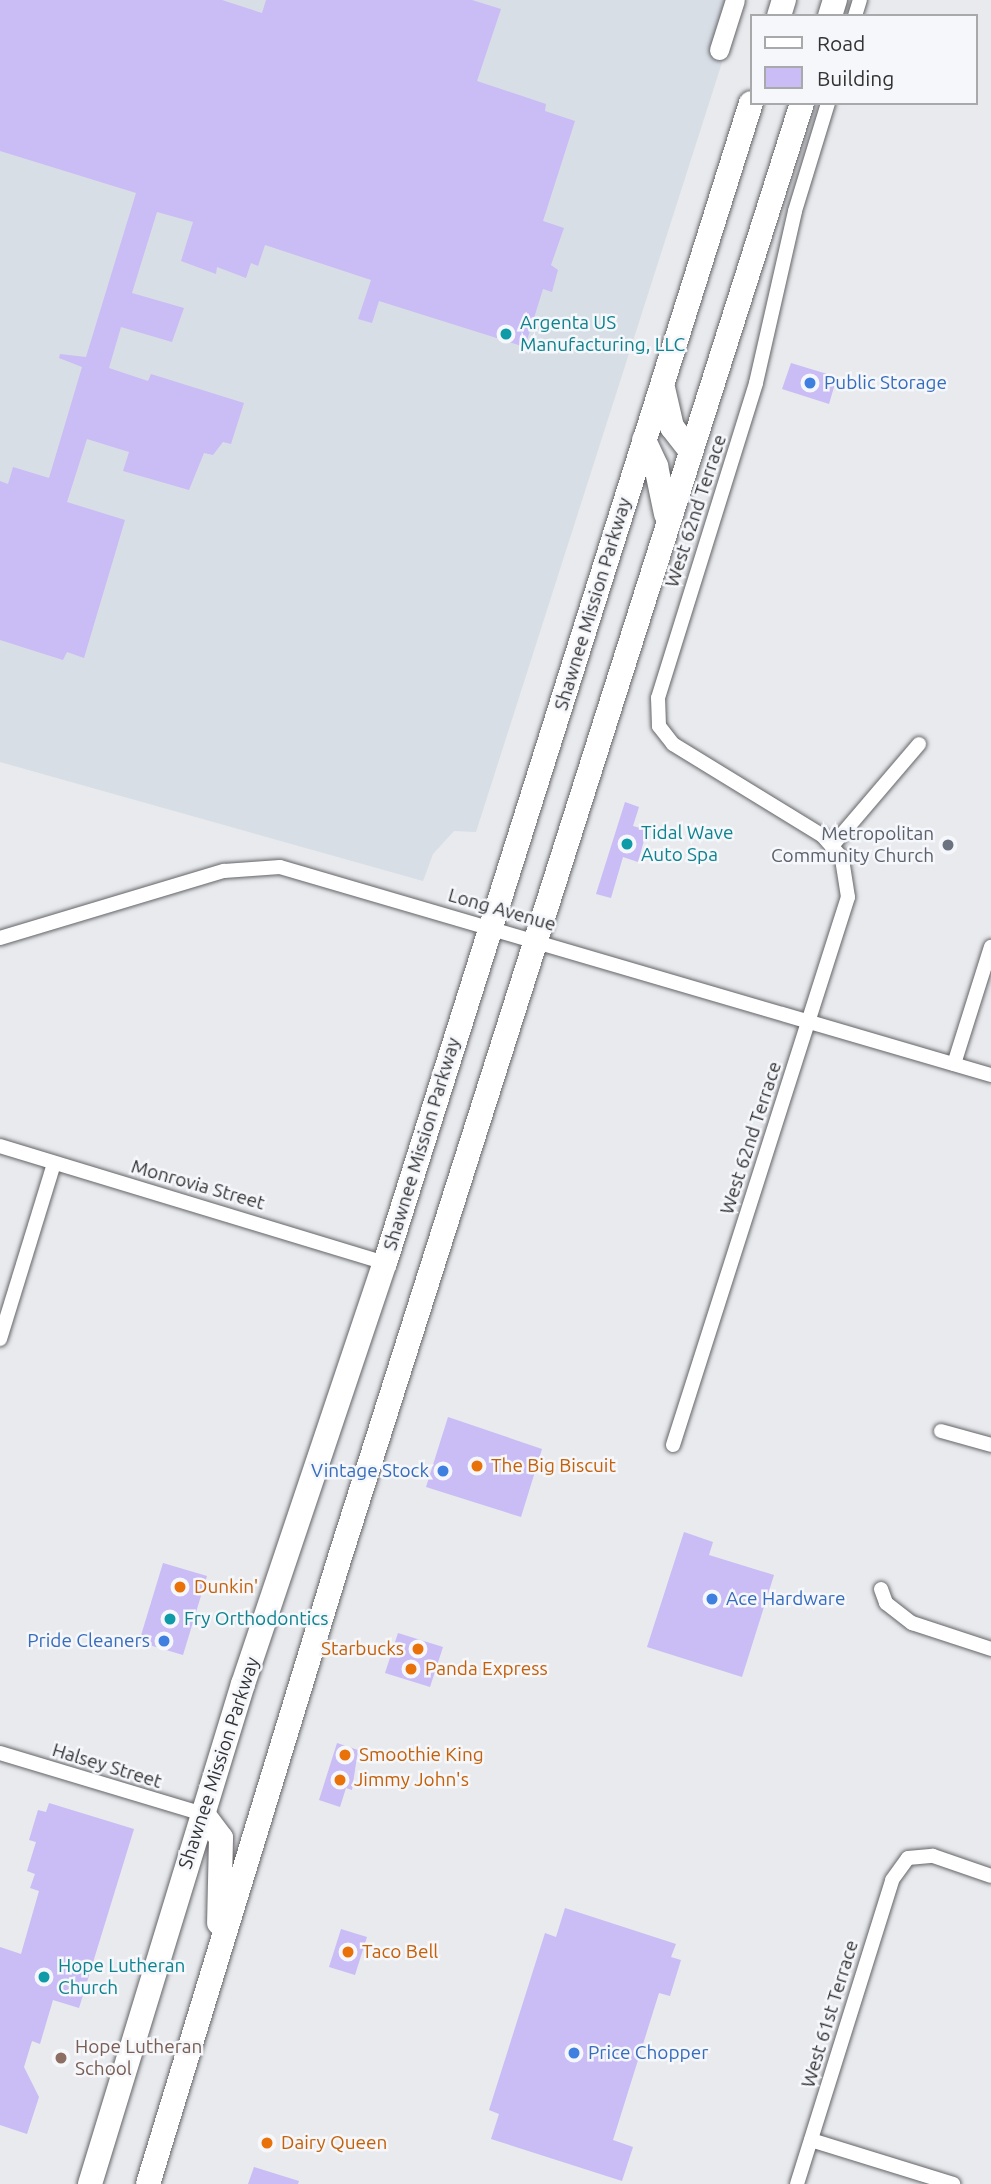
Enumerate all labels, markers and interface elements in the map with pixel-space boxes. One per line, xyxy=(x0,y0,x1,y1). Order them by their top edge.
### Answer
legend xyxy=(750,14,977,105)
text: Road xyxy=(817,31,865,55)
text: Building xyxy=(817,66,894,90)
place label: Argenta US Manufacturing, LLC xyxy=(520,312,685,356)
marker: Argenta US Manufacturing, LLC xyxy=(498,326,514,342)
place label: Public Storage xyxy=(824,372,947,394)
marker: Public Storage xyxy=(802,375,818,391)
street label: West 62nd Terrace xyxy=(661,432,731,590)
street label: Shawnee Mission Parkway xyxy=(550,495,636,713)
place label: Tidal Wave Auto Spa xyxy=(641,822,733,866)
place label: Metropolitan Community Church xyxy=(771,823,934,867)
marker: Tidal Wave Auto Spa xyxy=(619,836,635,852)
marker: Metropolitan Community Church xyxy=(940,837,956,853)
street label: Long Avenue xyxy=(446,884,558,936)
street label: Shawnee Mission Parkway xyxy=(379,1035,465,1253)
street label: West 62nd Terrace xyxy=(716,1059,786,1217)
street label: Monrovia Street xyxy=(129,1155,267,1215)
place label: The Big Biscuit xyxy=(491,1455,616,1477)
marker: The Big Biscuit xyxy=(469,1458,485,1474)
place label: Vintage Stock xyxy=(311,1460,429,1482)
marker: Vintage Stock xyxy=(435,1463,451,1479)
place label: Dunkin' xyxy=(194,1576,258,1598)
marker: Dunkin' xyxy=(172,1579,188,1595)
place label: Ace Hardware xyxy=(726,1588,845,1610)
marker: Ace Hardware xyxy=(704,1591,720,1607)
place label: Fry Orthodontics xyxy=(184,1608,328,1630)
marker: Fry Orthodontics xyxy=(162,1611,178,1627)
place label: Pride Cleaners xyxy=(27,1630,150,1652)
marker: Pride Cleaners xyxy=(156,1633,172,1649)
place label: Starbucks xyxy=(321,1638,404,1660)
marker: Starbucks xyxy=(410,1641,426,1657)
street label: Shawnee Mission Parkway xyxy=(174,1654,264,1872)
place label: Panda Express xyxy=(425,1658,548,1680)
marker: Panda Express xyxy=(403,1661,419,1677)
street label: Halsey Street xyxy=(50,1739,164,1793)
place label: Smoothie King xyxy=(359,1744,484,1766)
marker: Smoothie King xyxy=(337,1747,353,1763)
place label: Jimmy John's xyxy=(354,1769,469,1791)
marker: Jimmy John's xyxy=(332,1772,348,1788)
street label: West 61st Terrace xyxy=(797,1938,863,2090)
place label: Taco Bell xyxy=(362,1941,438,1963)
marker: Taco Bell xyxy=(340,1944,356,1960)
place label: Hope Lutheran Church xyxy=(58,1955,185,1999)
marker: Hope Lutheran Church xyxy=(36,1969,52,1985)
place label: Hope Lutheran School xyxy=(75,2036,202,2080)
place label: Price Chopper xyxy=(588,2042,708,2064)
marker: Price Chopper xyxy=(566,2045,582,2061)
marker: Hope Lutheran School xyxy=(53,2050,69,2066)
place label: Dairy Queen xyxy=(281,2132,387,2154)
marker: Dairy Queen xyxy=(259,2135,275,2151)

